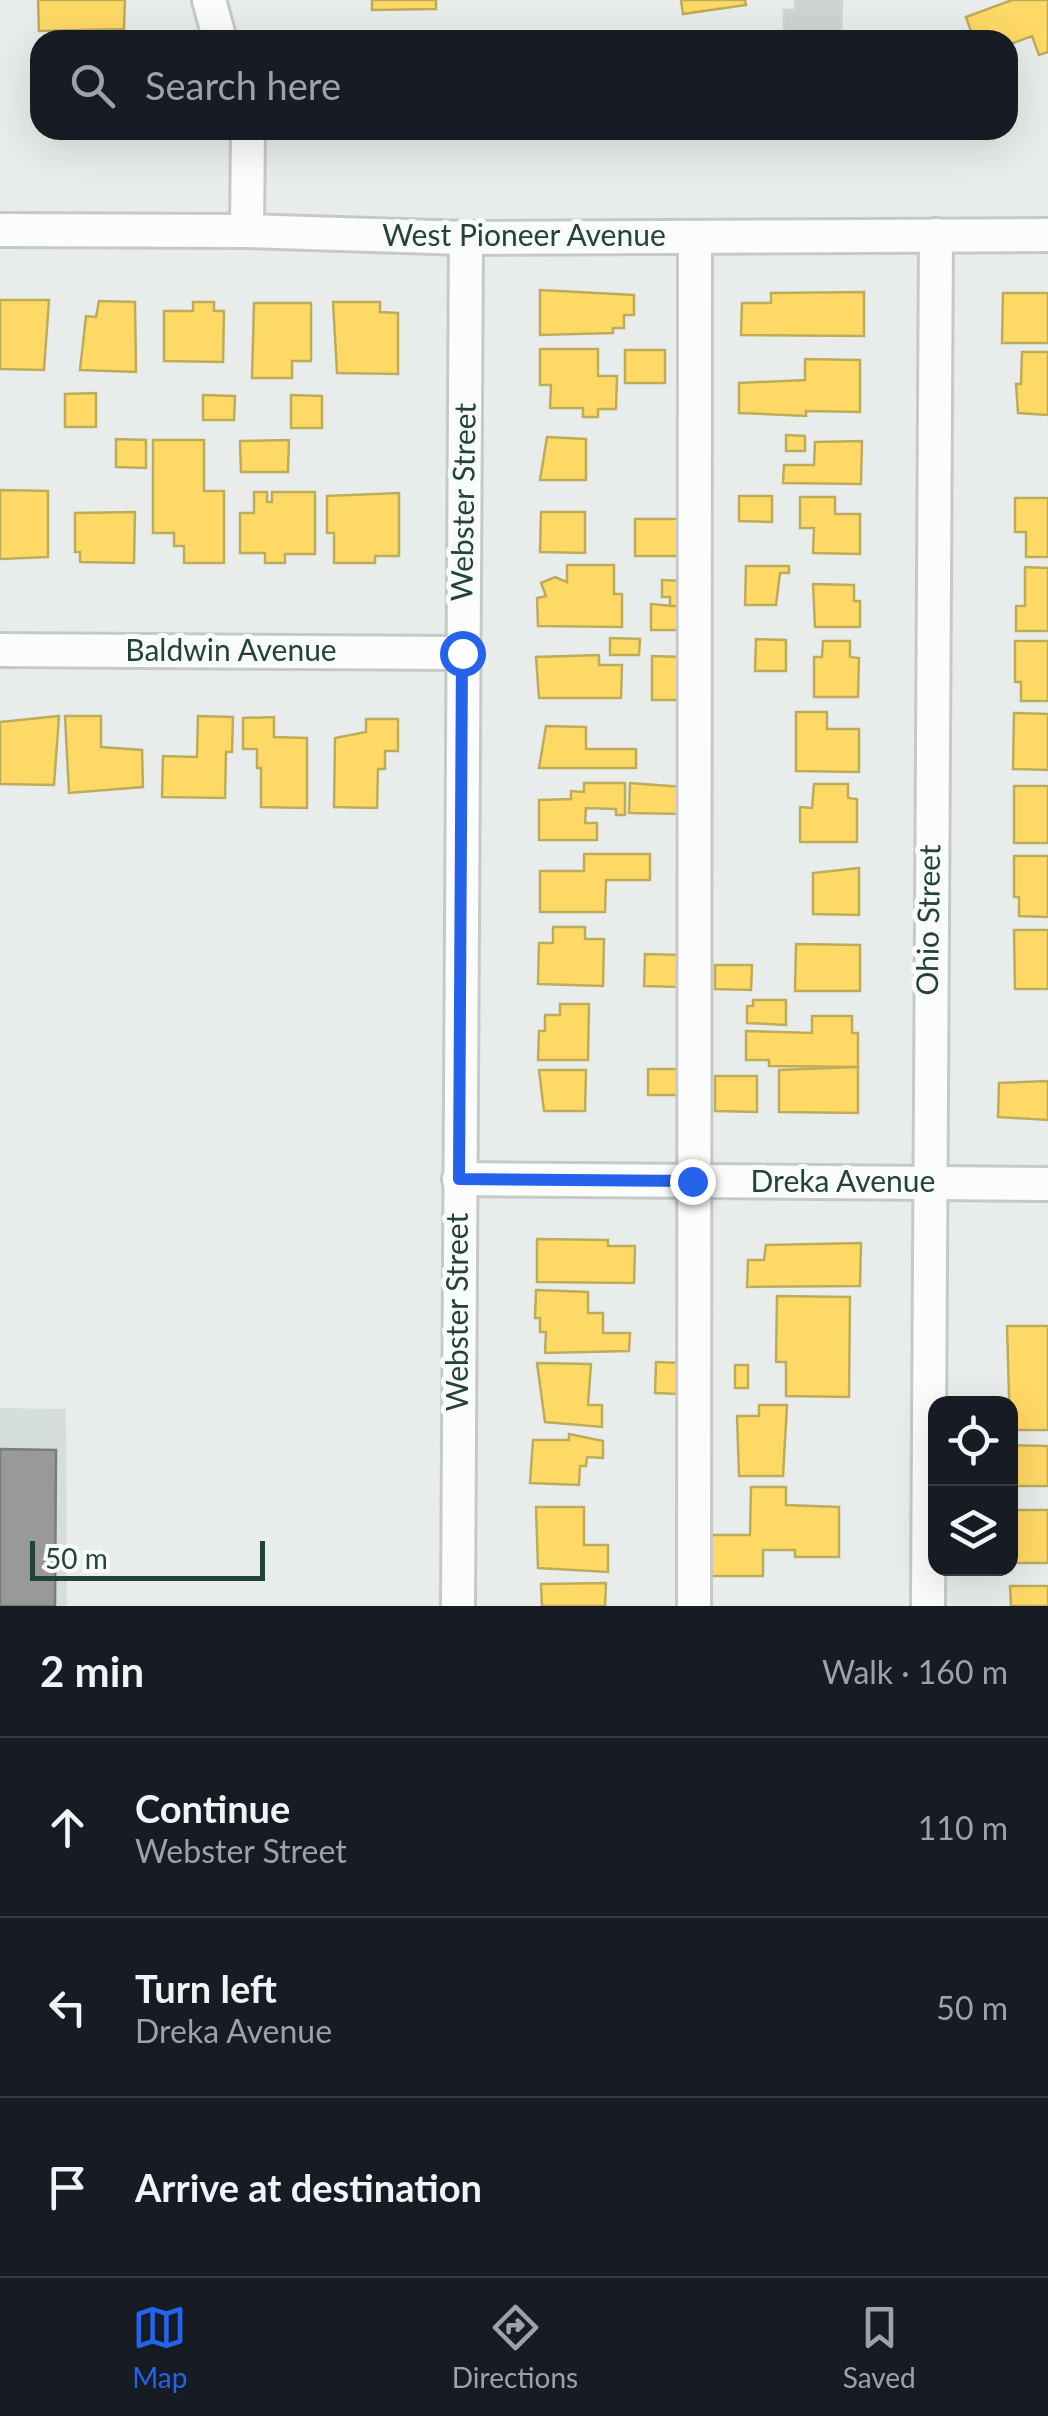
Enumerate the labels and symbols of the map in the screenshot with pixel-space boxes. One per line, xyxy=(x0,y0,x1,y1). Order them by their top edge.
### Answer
street label: West Pioneer Avenue xyxy=(382,216,666,252)
street label: Webster Street xyxy=(442,402,482,602)
street label: Baldwin Avenue xyxy=(125,631,337,667)
route start xyxy=(440,631,486,677)
street label: Ohio Street xyxy=(908,844,946,996)
route end xyxy=(670,1159,716,1205)
street label: Dreka Avenue xyxy=(751,1162,935,1198)
street label: Webster Street xyxy=(438,1213,474,1411)
scale bar xyxy=(30,1536,265,1580)

